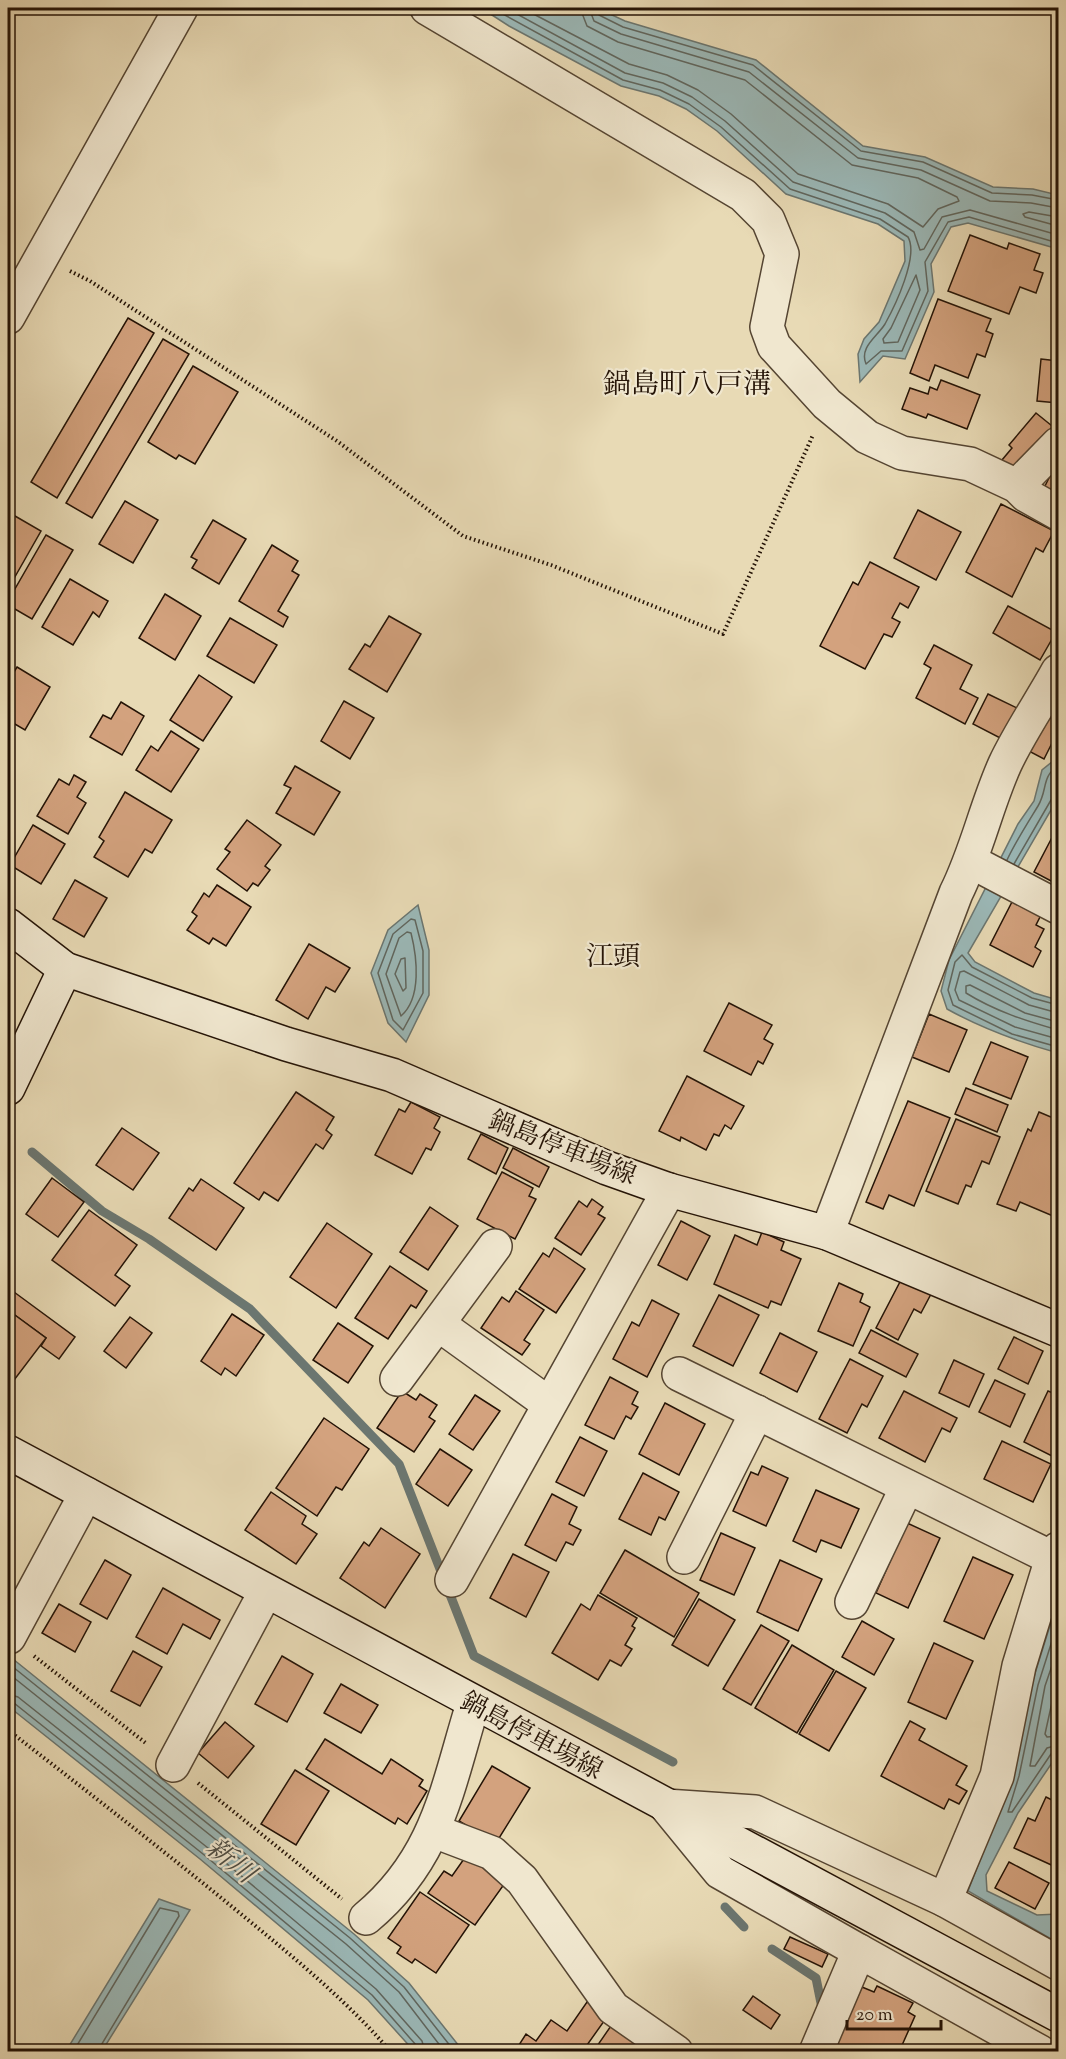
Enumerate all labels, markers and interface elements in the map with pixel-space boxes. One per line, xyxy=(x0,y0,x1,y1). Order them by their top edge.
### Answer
district label: 鍋島町八戸溝 xyxy=(603,366,771,406)
district label: 江頭 xyxy=(586,939,640,978)
street label: 鍋島停車場線 xyxy=(483,1103,641,1196)
street label: 鍋島停車場線 xyxy=(453,1684,608,1790)
water label: 新川 xyxy=(196,1830,265,1896)
scale bar xyxy=(847,1993,942,2031)
text: 20 m xyxy=(856,2003,893,2029)

